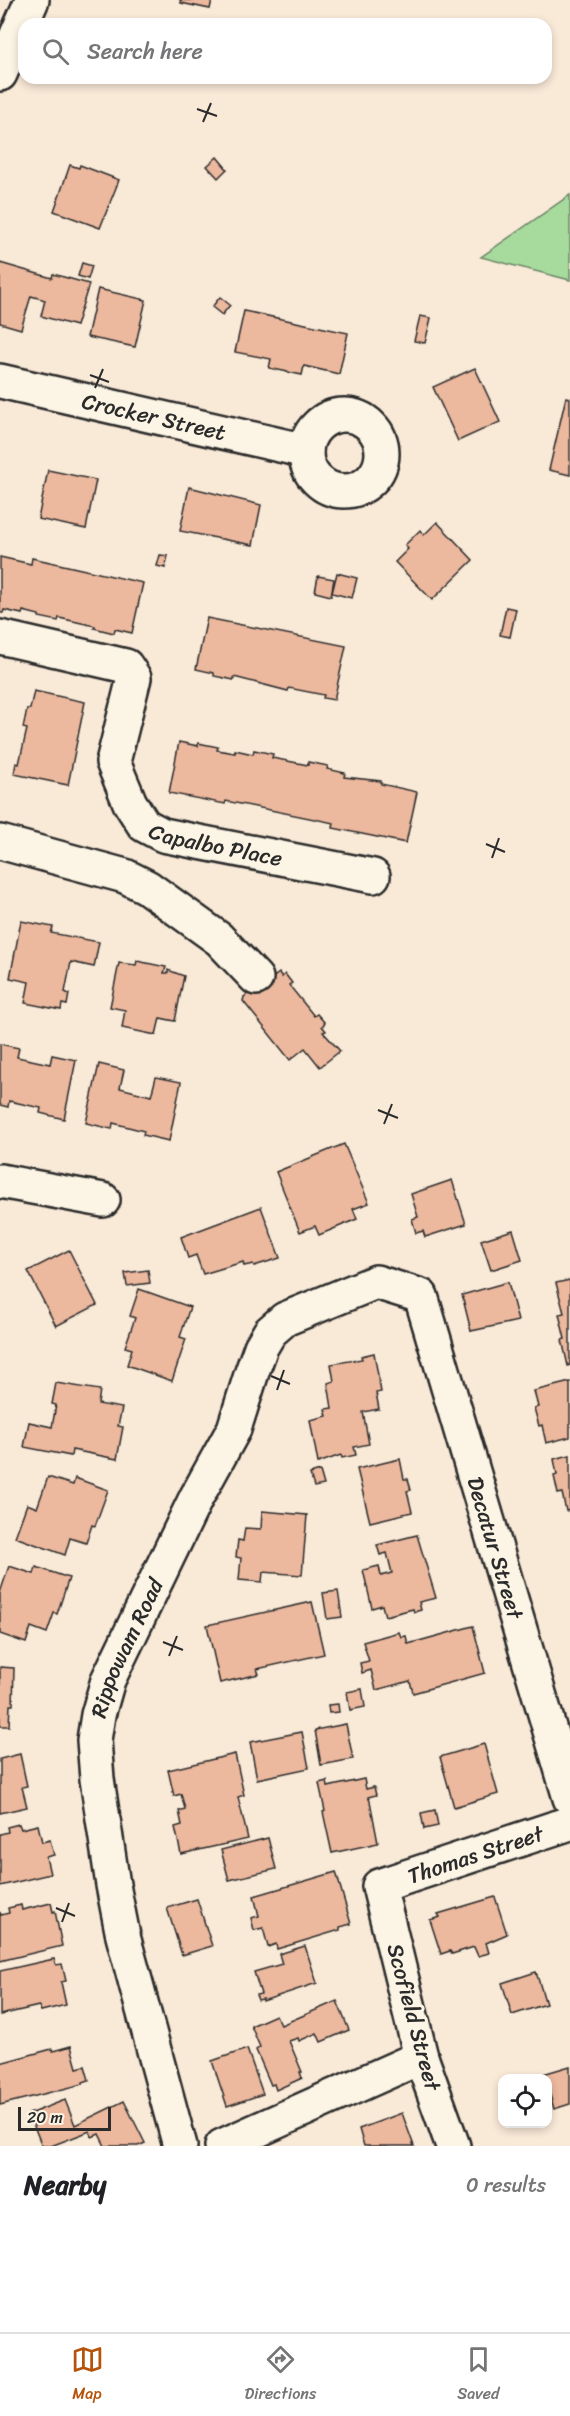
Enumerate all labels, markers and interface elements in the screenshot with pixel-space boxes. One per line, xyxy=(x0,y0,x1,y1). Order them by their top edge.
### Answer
search box xyxy=(18,18,552,84)
text: Search here xyxy=(87,32,203,71)
icon: search xyxy=(39,35,72,68)
street label: Crocker Street xyxy=(78,381,230,452)
street label: Capalbo Place xyxy=(142,811,286,877)
street label: Decatur Street xyxy=(456,1472,536,1625)
street label: Rippowam Road xyxy=(79,1570,175,1722)
street label: Thomas Street xyxy=(402,1813,549,1895)
street label: Scofield Street xyxy=(376,1939,453,2096)
map controls xyxy=(498,2074,552,2128)
button: locate xyxy=(498,2074,552,2128)
text: 20 m xyxy=(27,2103,63,2132)
scale bar xyxy=(18,2104,111,2132)
text: Nearby xyxy=(24,2162,106,2208)
text: 0 results xyxy=(466,2168,546,2203)
tab: Map xyxy=(71,2343,104,2408)
tab: Directions xyxy=(245,2343,316,2408)
tab: Saved xyxy=(457,2343,499,2408)

